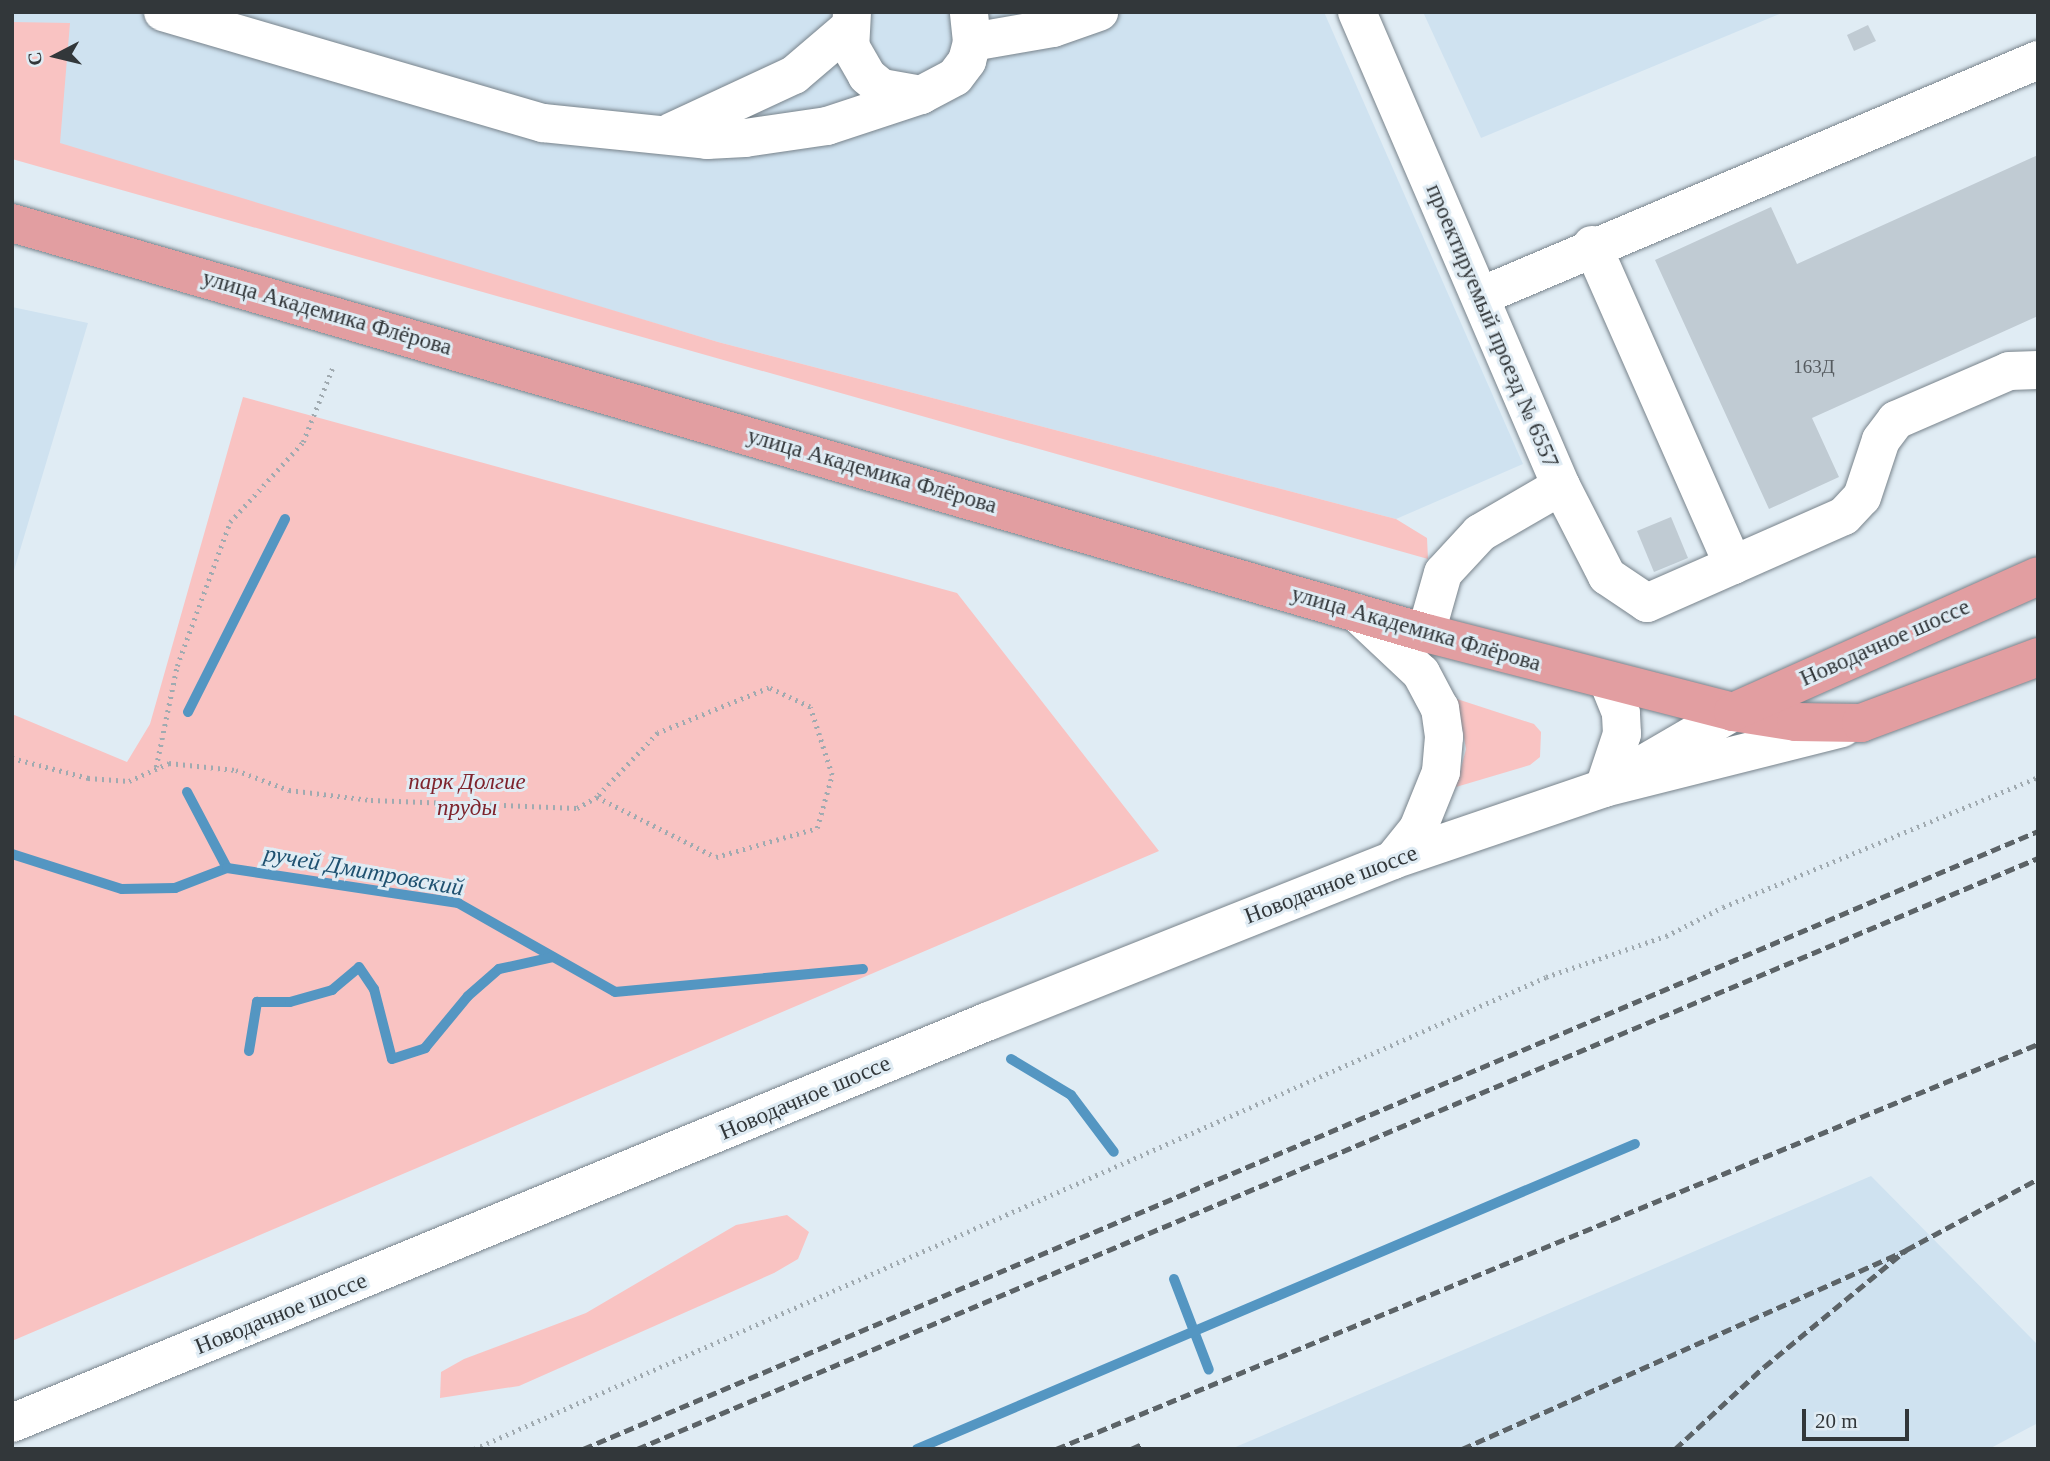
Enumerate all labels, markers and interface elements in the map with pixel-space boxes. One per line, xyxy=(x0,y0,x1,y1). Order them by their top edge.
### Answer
north arrow xyxy=(21,21,91,91)
text: С xyxy=(23,51,46,67)
street label: проектируемый проезд № 6557 xyxy=(1420,180,1564,472)
street label: улица Академика Флёрова xyxy=(199,264,455,362)
house number: 163Д xyxy=(1793,356,1835,378)
street label: улица Академика Флёрова xyxy=(744,422,1000,520)
street label: улица Академика Флёрова xyxy=(1288,580,1544,678)
street label: Новодачное шоссе xyxy=(1796,593,1974,693)
park label: парк Долгие пруды xyxy=(408,768,526,822)
water label: ручей Дмитровский xyxy=(262,839,466,903)
street label: Новодачное шоссе xyxy=(1241,839,1421,931)
street label: Новодачное шоссе xyxy=(715,1050,895,1146)
street label: Новодачное шоссе xyxy=(191,1267,371,1361)
scale bar xyxy=(1805,1394,1912,1438)
text: 20 m xyxy=(1815,1409,1858,1433)

